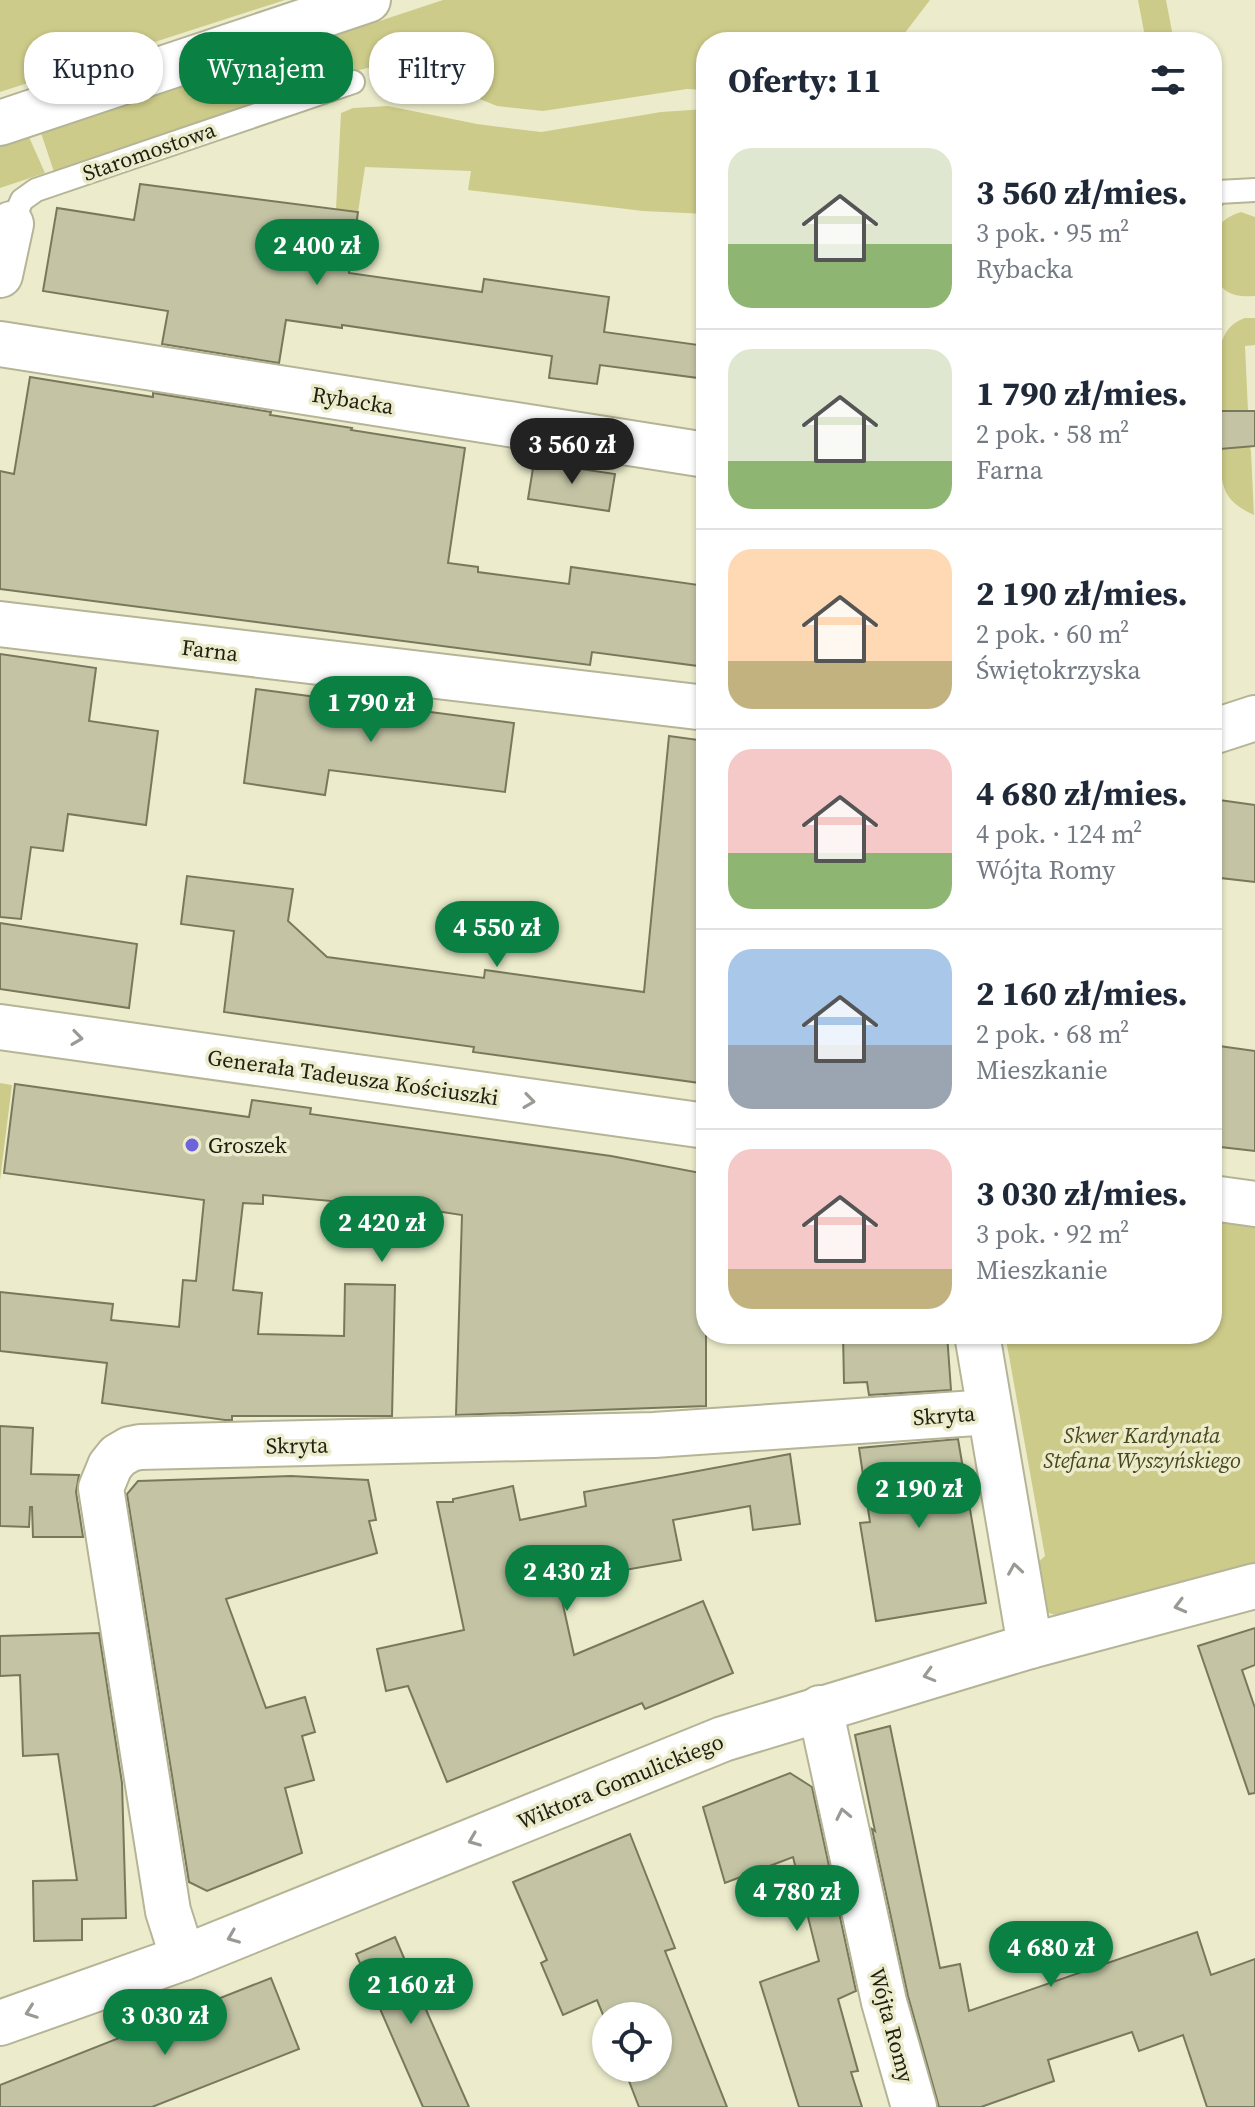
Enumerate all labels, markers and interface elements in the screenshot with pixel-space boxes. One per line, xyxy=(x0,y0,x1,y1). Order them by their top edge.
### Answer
chip: Kupno xyxy=(24,32,163,104)
chip: Wynajem xyxy=(179,32,353,104)
chip: Filtry xyxy=(369,32,494,104)
text: Oferty: 11 xyxy=(728,57,882,103)
icon: filters xyxy=(1146,58,1190,102)
street label: Staromostowa xyxy=(79,114,220,188)
text: 3 560 zł/mies. xyxy=(976,169,1188,215)
icon: home xyxy=(792,180,888,276)
text: 3 pok. · 95 m² xyxy=(976,215,1129,251)
pin: 2 400 zł xyxy=(234,219,400,287)
text: 2 400 zł xyxy=(273,227,361,263)
text: Rybacka xyxy=(976,251,1073,287)
text: 1 790 zł/mies. xyxy=(976,370,1188,416)
street label: Rybacka xyxy=(310,379,397,421)
icon: home xyxy=(792,381,888,477)
text: 2 pok. · 58 m² xyxy=(976,416,1129,452)
pin: 3 560 zł xyxy=(489,418,655,486)
text: 3 560 zł xyxy=(528,426,616,462)
text: Farna xyxy=(976,452,1043,488)
text: 2 190 zł/mies. xyxy=(976,570,1188,616)
icon: home xyxy=(792,581,888,677)
text: 2 pok. · 60 m² xyxy=(976,616,1129,652)
street label: Farna xyxy=(180,632,241,668)
text: Świętokrzyska xyxy=(976,652,1141,688)
pin: 1 790 zł xyxy=(288,676,454,744)
text: 1 790 zł xyxy=(327,684,415,720)
text: 4 680 zł/mies. xyxy=(976,770,1188,816)
icon: home xyxy=(792,781,888,877)
text: 4 pok. · 124 m² xyxy=(976,816,1142,852)
text: Wójta Romy xyxy=(976,852,1115,888)
pin: 4 550 zł xyxy=(414,901,580,969)
text: 4 550 zł xyxy=(453,909,541,945)
text: 2 160 zł/mies. xyxy=(976,970,1188,1016)
icon: home xyxy=(792,981,888,1077)
text: 2 pok. · 68 m² xyxy=(976,1016,1129,1052)
one-way arrow xyxy=(70,1029,84,1046)
street label: Generała Tadeusza Kościuszki xyxy=(206,1042,500,1112)
text: Mieszkanie xyxy=(976,1052,1108,1088)
one-way arrow xyxy=(522,1092,536,1109)
place label: Groszek xyxy=(208,1130,288,1160)
marker: Groszek xyxy=(183,1136,201,1154)
text: 3 030 zł/mies. xyxy=(976,1170,1188,1216)
icon: home xyxy=(792,1181,888,1277)
pin: 2 420 zł xyxy=(299,1196,465,1264)
text: 2 420 zł xyxy=(338,1204,426,1240)
text: 3 pok. · 92 m² xyxy=(976,1216,1129,1252)
text: Mieszkanie xyxy=(976,1252,1108,1288)
street label: Skryta xyxy=(912,1398,977,1432)
park label: Skwer Kardynała Stefana Wyszyńskiego xyxy=(1043,1420,1241,1475)
street label: Skryta xyxy=(266,1429,329,1461)
pin: 2 190 zł xyxy=(836,1462,1002,1530)
text: 2 190 zł xyxy=(875,1470,963,1506)
pin: 2 430 zł xyxy=(484,1545,650,1613)
text: 2 430 zł xyxy=(523,1553,611,1589)
one-way arrow xyxy=(1008,1562,1025,1576)
one-way arrow xyxy=(1173,1597,1187,1613)
one-way arrow xyxy=(922,1666,936,1682)
street label: Wiktora Gomulickiego xyxy=(512,1726,728,1836)
one-way arrow xyxy=(835,1807,852,1821)
one-way arrow xyxy=(468,1830,482,1846)
pin: 4 780 zł xyxy=(714,1865,880,1933)
text: 4 780 zł xyxy=(753,1873,841,1909)
pin: 4 680 zł xyxy=(968,1921,1134,1989)
one-way arrow xyxy=(227,1927,241,1944)
text: 4 680 zł xyxy=(1007,1929,1095,1965)
pin: 2 160 zł xyxy=(328,1958,494,2026)
street label: Wójta Romy xyxy=(862,1964,922,2087)
text: 2 160 zł xyxy=(367,1966,455,2002)
pin: 3 030 zł xyxy=(82,1989,248,2057)
text: 3 030 zł xyxy=(121,1997,209,2033)
one-way arrow xyxy=(25,2002,39,2018)
map controls xyxy=(592,2002,672,2082)
button: locate xyxy=(592,2002,672,2082)

